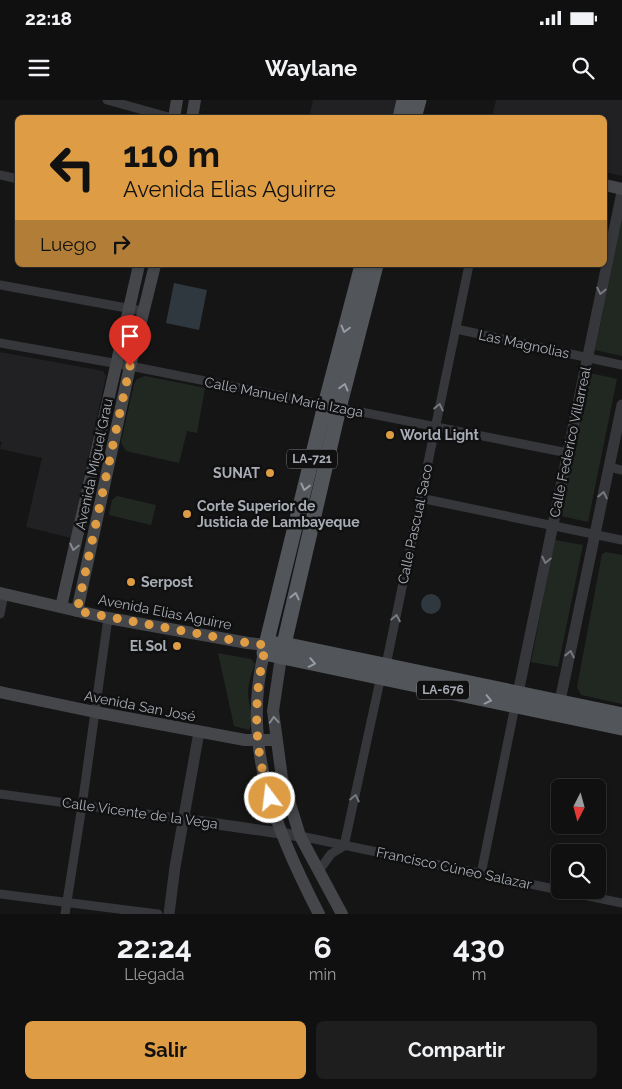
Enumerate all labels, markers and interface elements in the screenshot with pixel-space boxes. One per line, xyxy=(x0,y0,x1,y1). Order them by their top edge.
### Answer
text: 22:18 xyxy=(25,7,72,29)
icon: menu xyxy=(25,54,53,82)
icon: search xyxy=(569,54,597,82)
text: Waylane xyxy=(265,55,357,81)
text: 110 m xyxy=(123,134,220,175)
icon: left xyxy=(40,135,105,200)
text: Avenida Elias Aguirre xyxy=(123,176,336,202)
icon: right xyxy=(107,230,135,258)
text: Luego xyxy=(40,233,97,255)
one-way arrow xyxy=(597,287,607,295)
pin xyxy=(109,315,151,366)
icon: arrive xyxy=(116,322,144,350)
one-way arrow xyxy=(340,325,351,333)
street label: Las Magnolias xyxy=(477,327,571,361)
street label: Calle Federico Villarreal xyxy=(546,365,594,519)
street label: Calle Manuel María Izaga xyxy=(203,374,365,420)
one-way arrow xyxy=(338,383,349,392)
street label: Avenida Miguel Grau xyxy=(72,397,116,531)
one-way arrow xyxy=(434,403,444,412)
place label: World Light xyxy=(400,427,480,443)
marker: World Light xyxy=(384,429,396,441)
road number: LA-721 xyxy=(287,449,337,468)
street label: Calle Pascual Saco xyxy=(394,463,436,585)
place label: SUNAT xyxy=(213,465,260,481)
marker: SUNAT xyxy=(264,467,276,479)
one-way arrow xyxy=(300,482,311,491)
one-way arrow xyxy=(598,490,608,499)
place label: Corte Superior de Justicia de Lambayeque xyxy=(197,498,360,530)
marker: Corte Superior de Justicia de Lambayeque xyxy=(181,508,193,520)
one-way arrow xyxy=(69,543,80,552)
one-way arrow xyxy=(541,555,551,564)
place label: Serpost xyxy=(141,574,194,590)
marker: Serpost xyxy=(125,576,137,588)
street label: Avenida Elias Aguirre xyxy=(97,591,233,633)
one-way arrow xyxy=(289,592,300,601)
one-way arrow xyxy=(390,613,401,622)
place label: El Sol xyxy=(130,638,168,654)
marker: El Sol xyxy=(171,640,183,652)
one-way arrow xyxy=(564,649,575,658)
one-way arrow xyxy=(308,657,317,667)
road number: LA-676 xyxy=(417,680,469,700)
street label: Avenida San José xyxy=(83,687,197,725)
one-way arrow xyxy=(484,694,493,705)
one-way arrow xyxy=(269,716,280,724)
position arrow xyxy=(243,771,295,823)
north arrow xyxy=(551,779,606,834)
map controls xyxy=(551,779,606,899)
street label: Calle Vicente de la Vega xyxy=(61,794,219,832)
one-way arrow xyxy=(349,794,359,802)
street label: Francisco Cúneo Salazar xyxy=(375,844,533,892)
button: search xyxy=(551,844,606,899)
text: 22:24 xyxy=(117,930,192,965)
text: 6 xyxy=(313,930,332,965)
text: 430 xyxy=(453,930,505,965)
text: Llegada xyxy=(124,965,185,984)
text: min xyxy=(309,965,336,984)
text: m xyxy=(472,965,486,984)
button: Salir xyxy=(25,1021,306,1079)
button: Compartir xyxy=(316,1021,597,1079)

